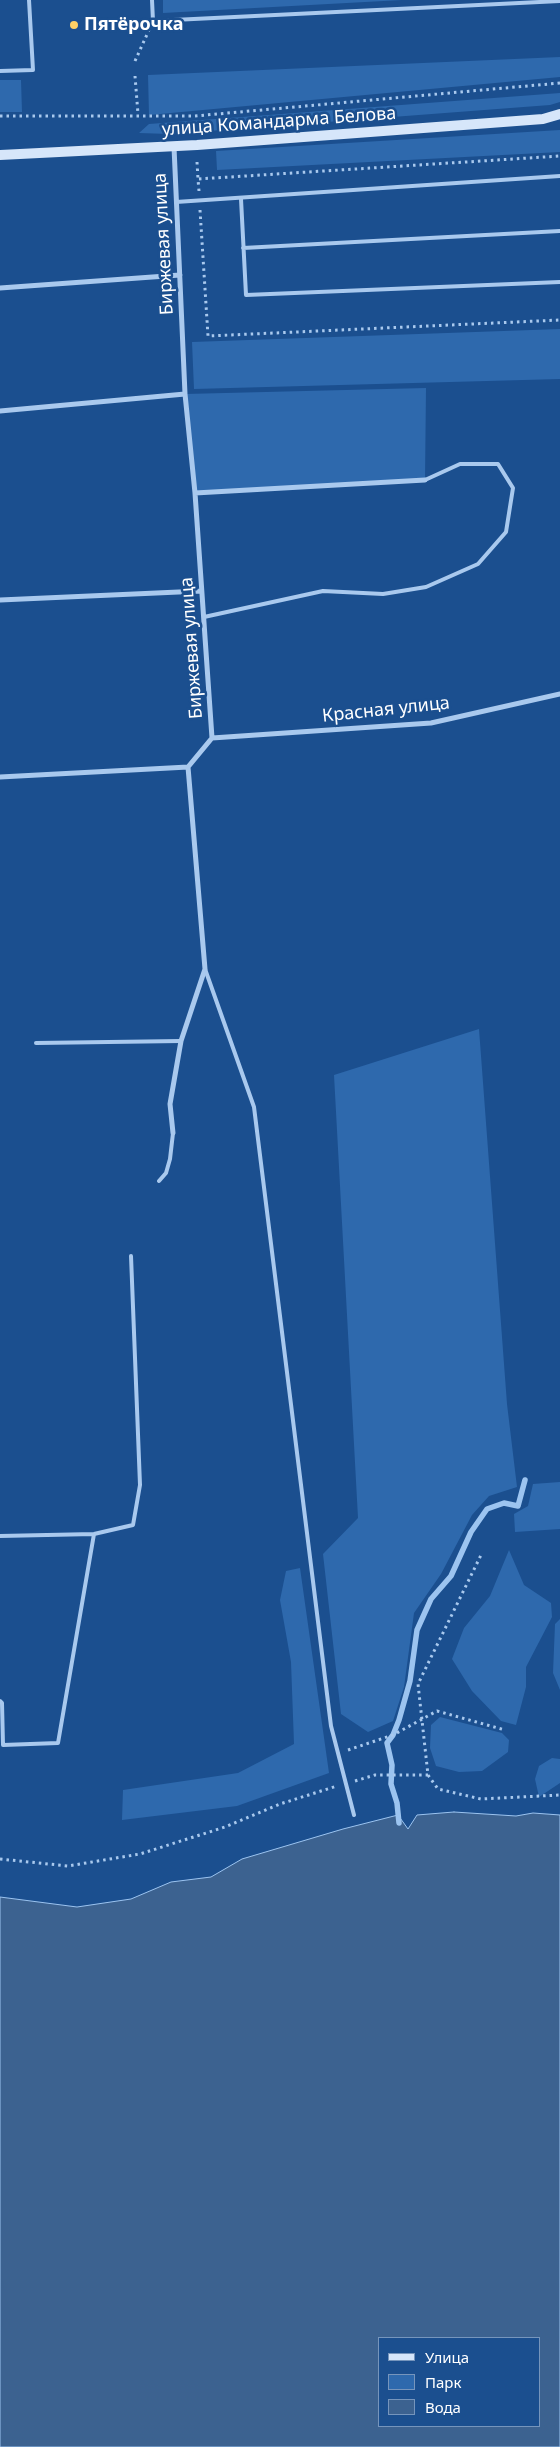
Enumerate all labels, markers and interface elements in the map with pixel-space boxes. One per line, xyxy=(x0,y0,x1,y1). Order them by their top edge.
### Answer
place label: Пятёрочка xyxy=(84,14,183,36)
marker: Пятёрочка xyxy=(68,19,80,31)
street label: улица Командарма Белова xyxy=(161,103,397,141)
street label: Биржевая улица xyxy=(149,172,179,316)
street label: Биржевая улица xyxy=(176,576,208,720)
street label: Красная улица xyxy=(321,693,451,727)
legend xyxy=(378,2337,540,2427)
text: Улица xyxy=(425,2347,469,2367)
text: Парк xyxy=(425,2372,461,2392)
text: Вода xyxy=(425,2397,461,2417)

